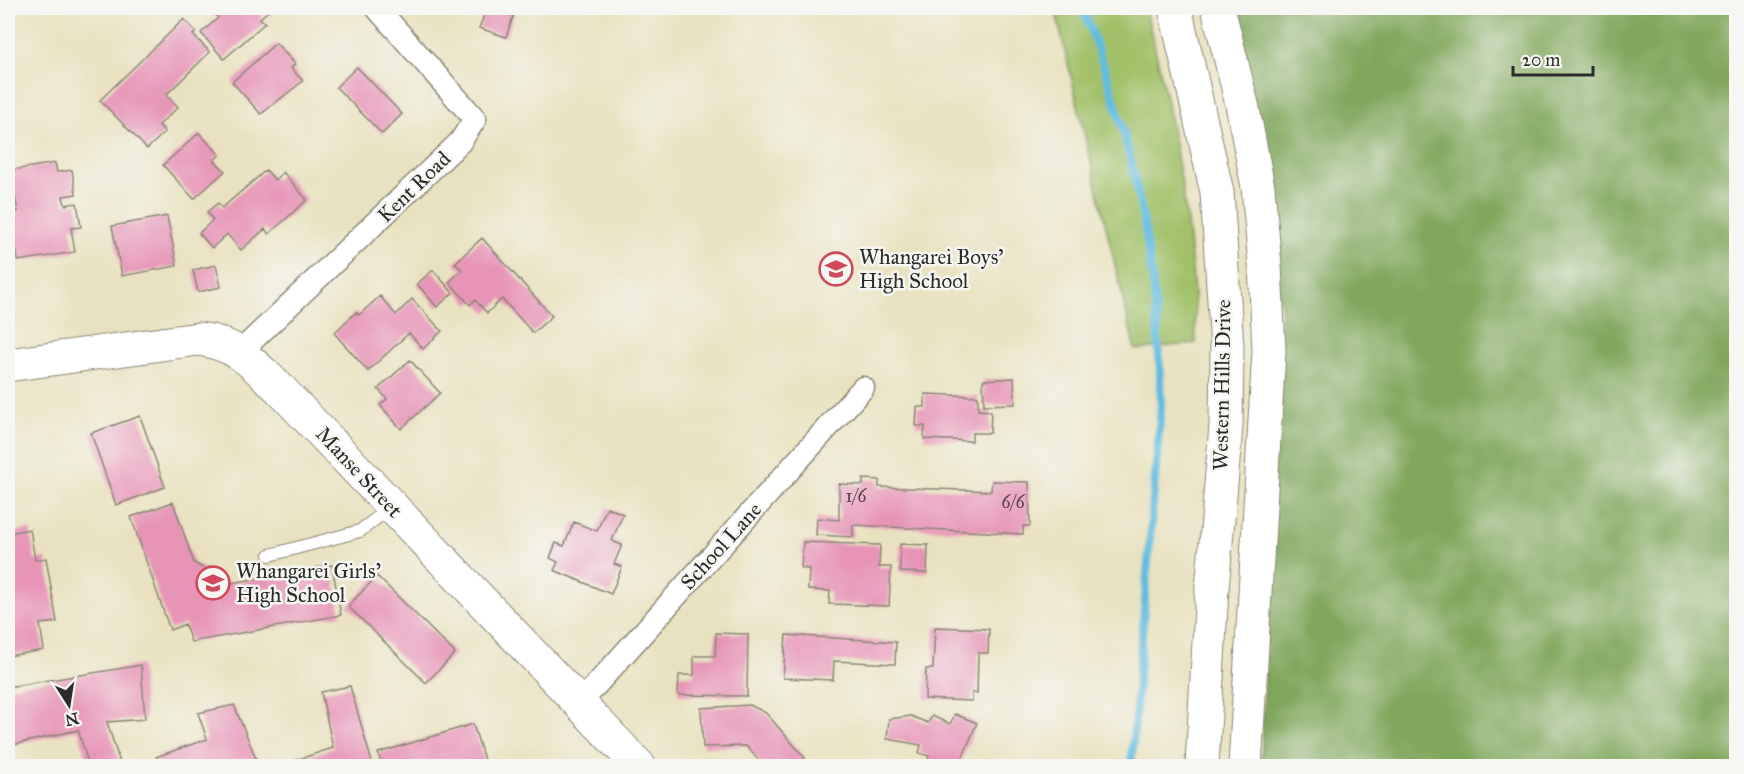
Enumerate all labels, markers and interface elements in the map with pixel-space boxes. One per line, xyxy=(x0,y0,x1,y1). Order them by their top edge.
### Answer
scale bar xyxy=(1513,39,1592,77)
text: 20 m xyxy=(1522,49,1560,71)
street label: Kent Road xyxy=(372,146,456,228)
place label: Whangarei Boys' High School xyxy=(859,244,1004,294)
school or university icon: Whangarei Boys' High School xyxy=(818,251,854,287)
street label: Western Hills Drive xyxy=(1208,299,1236,471)
street label: Manse Street xyxy=(310,421,408,523)
house number: 1/6 xyxy=(845,485,867,507)
house number: 6/6 xyxy=(1001,491,1025,513)
street label: School Lane xyxy=(675,497,767,595)
place label: Whangarei Girls' High School xyxy=(236,558,381,608)
school or university icon: Whangarei Girls' High School xyxy=(195,565,231,601)
north arrow xyxy=(39,675,99,735)
text: N xyxy=(63,708,81,730)

